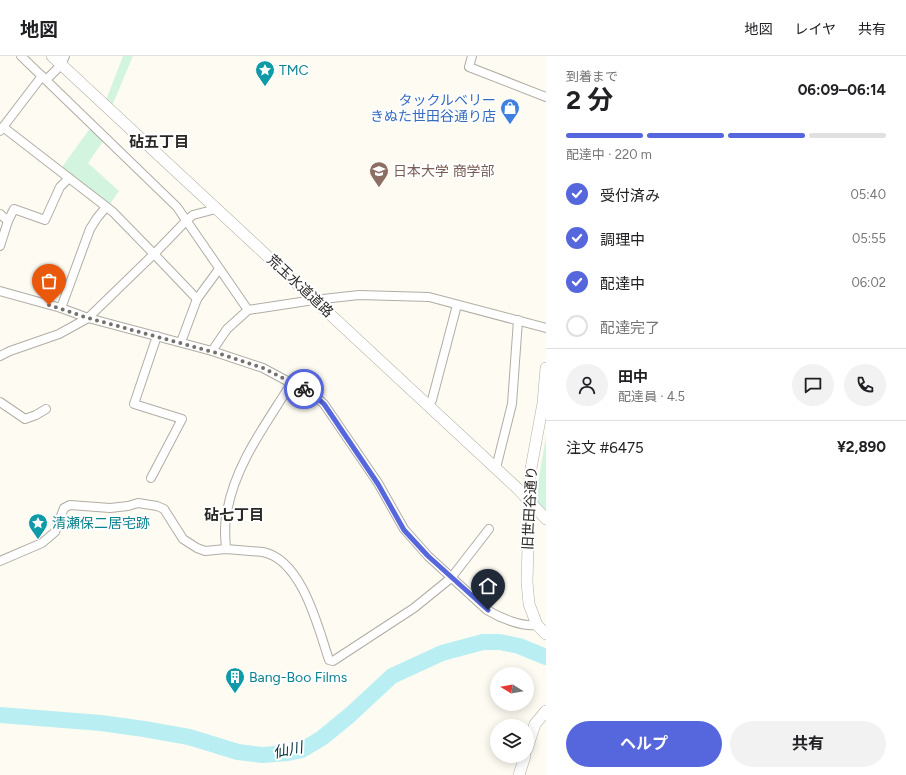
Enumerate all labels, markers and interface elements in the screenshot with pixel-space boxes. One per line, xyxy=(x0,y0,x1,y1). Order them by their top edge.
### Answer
text: 地図 xyxy=(20,18,58,41)
text: 地図 xyxy=(744,21,772,38)
text: レイヤ xyxy=(794,21,836,38)
text: 共有 xyxy=(858,21,886,38)
place icon: TMC xyxy=(254,59,276,87)
place label: TMC xyxy=(279,62,309,79)
text: 到着まで xyxy=(566,69,618,84)
text: 06:09–06:14 xyxy=(798,81,886,99)
text: 2 分 xyxy=(566,84,613,116)
place label: タックルベリー きぬた世田谷通り店 xyxy=(370,92,496,125)
shop icon: タックルベリー きぬた世田谷通り店 xyxy=(499,97,521,125)
district label: 砧五丁目 xyxy=(129,133,189,151)
text: 配達中 · 220 m xyxy=(566,147,652,162)
school or university icon: 日本大学 商学部 xyxy=(368,160,390,188)
place label: 日本大学 商学部 xyxy=(393,163,494,180)
icon: check xyxy=(566,183,588,205)
text: 受付済み xyxy=(600,187,660,205)
text: 05:40 xyxy=(850,187,886,202)
icon: check xyxy=(566,227,588,249)
text: 調理中 xyxy=(600,231,645,249)
text: 05:55 xyxy=(852,231,886,246)
street label: 荒玉水道道路 xyxy=(263,251,337,321)
pin xyxy=(32,264,66,305)
icon: bag xyxy=(38,270,60,292)
icon: check xyxy=(566,271,588,293)
text: 配達中 xyxy=(600,275,645,293)
text: 06:02 xyxy=(851,275,886,290)
text: 配達完了 xyxy=(600,319,660,337)
button: person xyxy=(566,364,608,406)
button: chat xyxy=(792,364,834,406)
button: phone xyxy=(844,364,886,406)
text: 田中 xyxy=(618,368,648,386)
courier xyxy=(284,369,324,409)
icon: bike xyxy=(293,378,315,400)
text: 配達員 · 4.5 xyxy=(618,389,685,404)
text: ¥2,890 xyxy=(837,438,886,456)
text: 注文 #6475 xyxy=(566,439,644,457)
street label: 旧世田谷通り xyxy=(519,466,541,550)
district label: 砧七丁目 xyxy=(204,506,264,524)
place icon: 清瀬保二居宅跡 xyxy=(27,512,49,540)
place label: 清瀬保二居宅跡 xyxy=(52,515,150,532)
pin xyxy=(471,569,505,610)
icon: home xyxy=(477,575,499,597)
building icon: Bang-Boo Films xyxy=(224,666,246,694)
north arrow xyxy=(490,667,534,711)
map controls xyxy=(490,667,534,763)
place label: Bang-Boo Films xyxy=(249,669,347,686)
button: layers xyxy=(490,719,534,763)
button: ヘルプ xyxy=(566,721,722,767)
button: 共有 xyxy=(730,721,886,767)
water label: 仙川 xyxy=(271,738,306,762)

